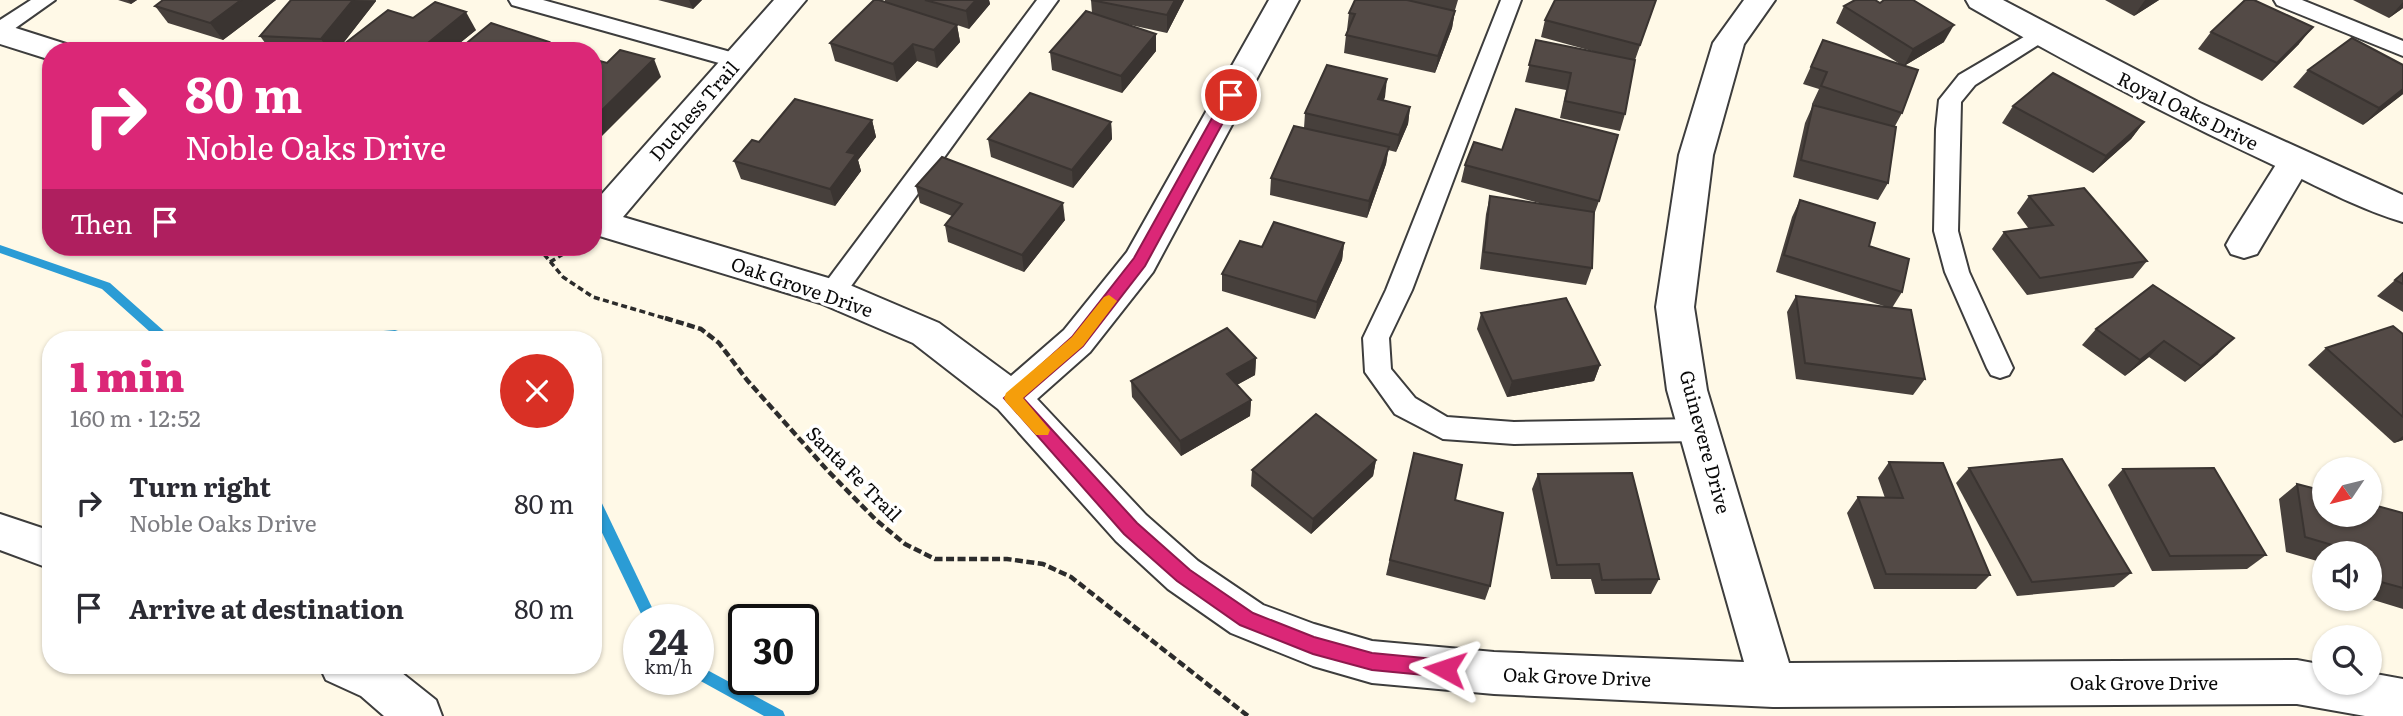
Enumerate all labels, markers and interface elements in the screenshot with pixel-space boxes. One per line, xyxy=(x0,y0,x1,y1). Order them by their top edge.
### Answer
street label: Duchess Trail xyxy=(642,54,745,166)
text: 80 m xyxy=(185,55,303,128)
street label: Royal Oaks Drive xyxy=(2113,64,2264,156)
pin xyxy=(1201,65,1261,125)
icon: right xyxy=(70,70,161,161)
icon: arrive xyxy=(1212,76,1250,114)
text: Noble Oaks Drive xyxy=(185,122,446,170)
text: Then xyxy=(70,203,132,242)
icon: arrive xyxy=(146,203,184,241)
street label: Oak Grove Drive xyxy=(728,249,877,323)
text: 1 min xyxy=(70,343,185,405)
button: close xyxy=(500,354,574,428)
street label: Guinevere Drive xyxy=(1673,367,1739,517)
text: 160 m · 12:52 xyxy=(70,400,201,434)
street label: Santa Fe Trail xyxy=(801,419,909,527)
north arrow xyxy=(2312,457,2382,527)
map controls xyxy=(2312,457,2382,695)
text: Turn right xyxy=(129,466,271,505)
text: 80 m xyxy=(514,483,574,522)
icon: right xyxy=(70,484,108,522)
text: Noble Oaks Drive xyxy=(129,505,317,539)
button: sound xyxy=(2312,541,2382,611)
text: Arrive at destination xyxy=(129,588,404,627)
text: 80 m xyxy=(514,588,574,627)
icon: arrive xyxy=(70,589,108,627)
speed limit sign: 30 xyxy=(728,604,819,695)
text: 24 xyxy=(649,614,688,666)
button: search xyxy=(2312,625,2382,695)
position arrow xyxy=(1408,632,1482,706)
text: km/h xyxy=(645,653,692,680)
street label: Oak Grove Drive xyxy=(1502,659,1652,693)
street label: Oak Grove Drive xyxy=(2070,668,2218,696)

